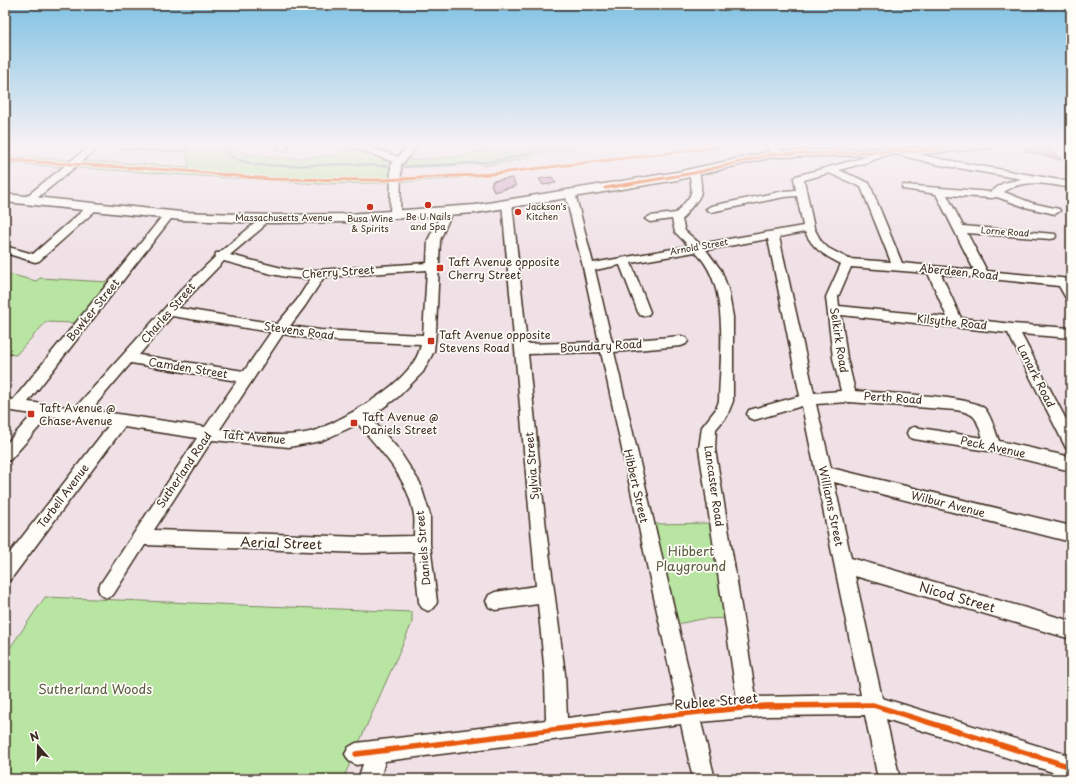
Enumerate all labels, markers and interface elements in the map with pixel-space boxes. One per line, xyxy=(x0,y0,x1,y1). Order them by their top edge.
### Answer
place label: Jackson's Kitchen xyxy=(526,199,567,223)
marker: Be U Nails and Spa xyxy=(423,200,433,210)
marker: Busa Wine & Spirits xyxy=(365,202,375,212)
marker: Jackson's Kitchen xyxy=(513,207,523,217)
place label: Be U Nails and Spa xyxy=(405,209,451,233)
street label: Massachusetts Avenue xyxy=(235,210,333,224)
place label: Busa Wine & Spirits xyxy=(347,211,393,235)
street label: Lorne Road xyxy=(980,222,1030,240)
street label: Arnold Street xyxy=(669,234,729,258)
place label: Taft Avenue opposite Cherry Street xyxy=(448,253,560,283)
street label: Aberdeen Road xyxy=(919,259,999,284)
street label: Cherry Street xyxy=(301,260,375,283)
marker: Taft Avenue opposite Cherry Street xyxy=(435,263,445,273)
street label: Bowker Street xyxy=(62,274,124,345)
street label: Charles Street xyxy=(136,278,199,347)
street label: Selkirk Road xyxy=(826,306,853,374)
street label: Kilsythe Road xyxy=(916,309,988,334)
street label: Stevens Road xyxy=(263,317,335,344)
place label: Taft Avenue opposite Stevens Road xyxy=(439,326,551,356)
street label: Boundary Road xyxy=(559,335,643,356)
marker: Taft Avenue opposite Stevens Road xyxy=(426,336,436,346)
street label: Lanark Road xyxy=(1013,341,1060,410)
street label: Camden Street xyxy=(147,353,229,382)
street label: Perth Road xyxy=(863,387,923,408)
place label: Taft Avenue @ Chase Avenue xyxy=(39,399,115,429)
place label: Taft Avenue @ Daniels Street xyxy=(362,408,438,438)
marker: Taft Avenue @ Chase Avenue xyxy=(26,409,36,419)
marker: Taft Avenue @ Daniels Street xyxy=(349,418,359,428)
street label: Taft Avenue xyxy=(222,425,286,448)
street label: Sutherland Road xyxy=(152,428,215,511)
street label: Sylvia Street xyxy=(520,431,543,501)
street label: Peck Avenue xyxy=(959,431,1027,462)
street label: Lancaster Road xyxy=(700,444,729,528)
street label: Hibbert Street xyxy=(620,447,653,525)
street label: Tarbell Avenue xyxy=(33,460,93,532)
street label: Williams Street xyxy=(815,464,848,548)
street label: Wilbur Avenue xyxy=(909,486,987,521)
street label: Daniels Street xyxy=(411,509,434,586)
street label: Aerial Street xyxy=(240,532,322,553)
park label: Hibbert Playground xyxy=(656,541,726,575)
street label: Nicod Street xyxy=(917,577,998,617)
park label: Sutherland Woods xyxy=(38,679,152,698)
street label: Rublee Street xyxy=(673,687,759,714)
north arrow xyxy=(18,726,58,766)
text: N xyxy=(27,727,42,746)

